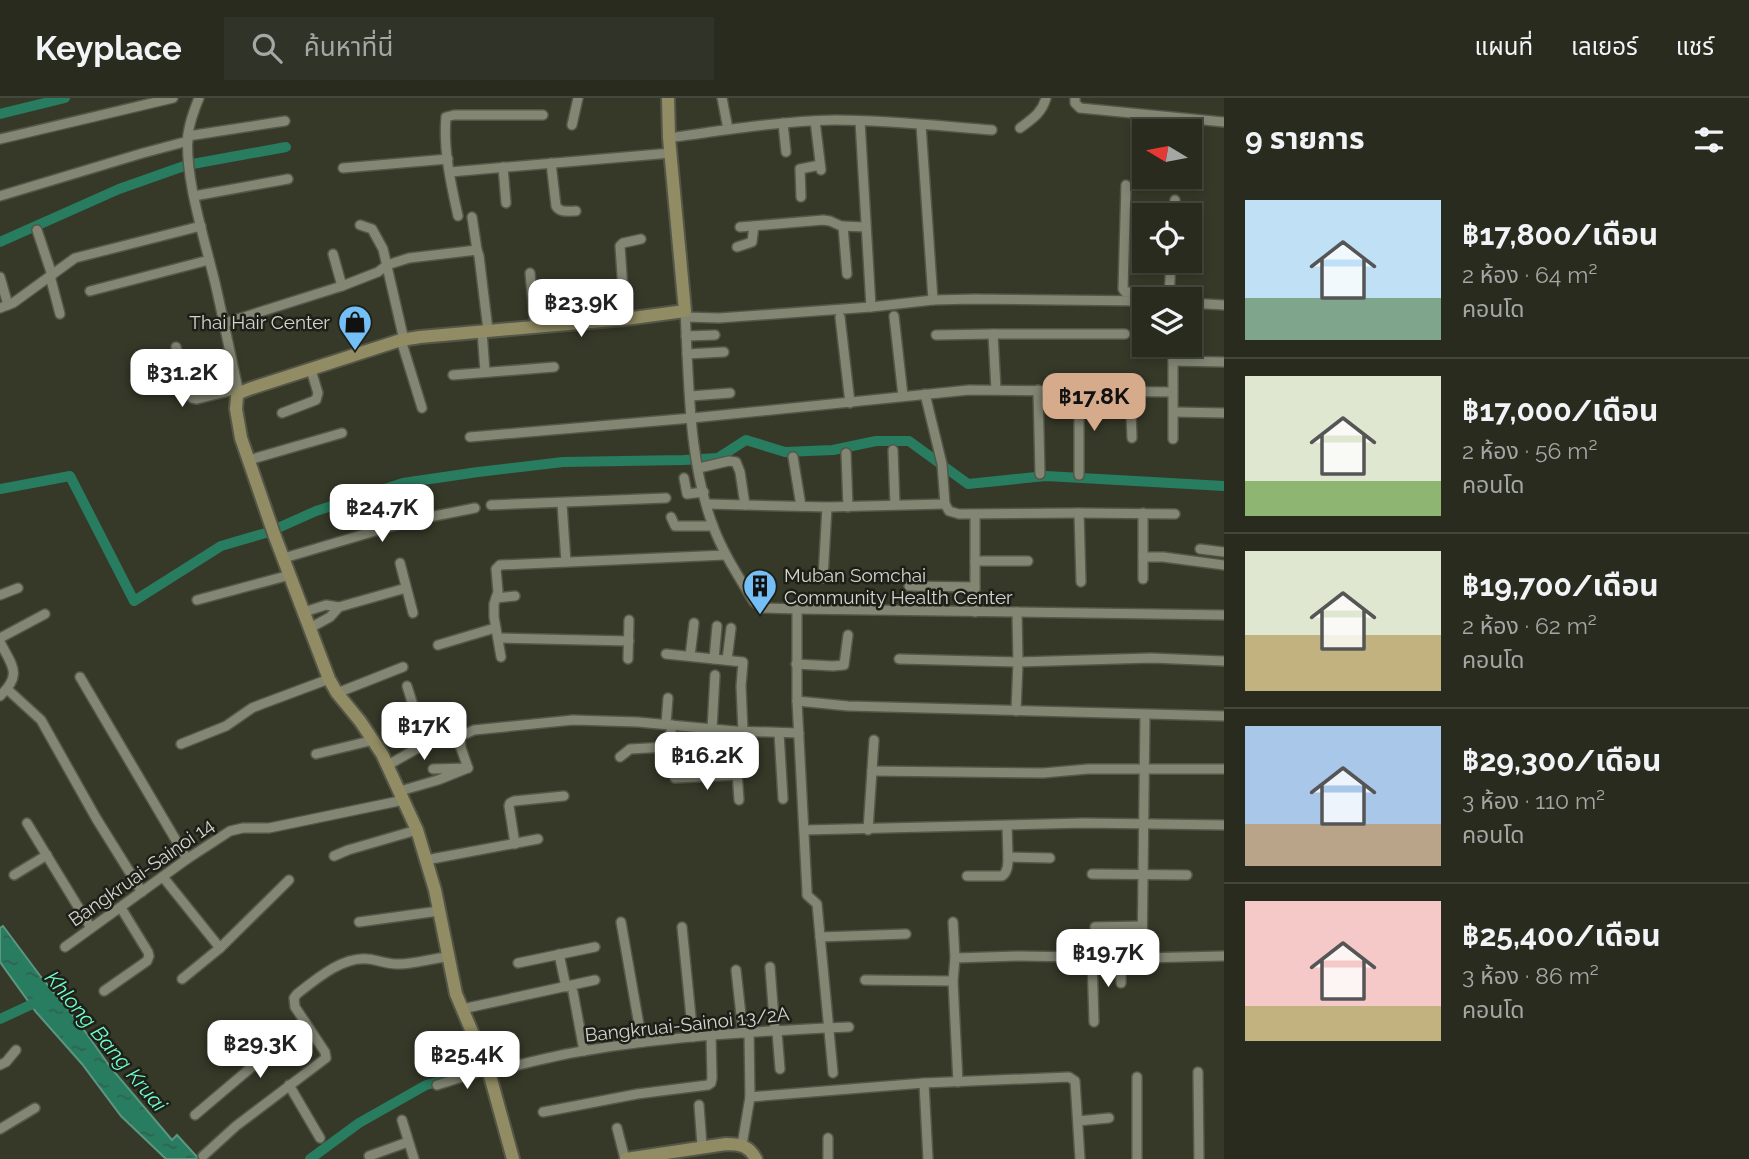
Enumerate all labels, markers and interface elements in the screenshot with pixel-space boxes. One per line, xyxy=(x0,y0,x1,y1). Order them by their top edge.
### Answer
search box xyxy=(224,17,714,80)
text: Keyplace xyxy=(35,29,182,68)
icon: search xyxy=(248,29,286,67)
text: ค้นหาที่นี่ xyxy=(304,32,393,62)
text: แผนที่ xyxy=(1475,32,1533,61)
text: เลเยอร์ xyxy=(1571,32,1638,61)
text: แชร์ xyxy=(1676,32,1714,61)
north arrow xyxy=(1132,119,1202,189)
map controls xyxy=(1132,119,1202,357)
text: 9 รายการ xyxy=(1245,121,1364,156)
icon: filters xyxy=(1690,121,1728,159)
button: locate xyxy=(1132,203,1202,273)
text: ฿17,800/เดือน xyxy=(1462,217,1658,252)
icon: home xyxy=(1301,228,1385,312)
text: 2 ห้อง · 64 m² xyxy=(1462,261,1597,288)
pin: ฿23.9K xyxy=(524,280,638,339)
button: layers xyxy=(1132,287,1202,357)
text: ฿23.9K xyxy=(544,288,618,315)
text: คอนโด xyxy=(1462,295,1524,322)
shop icon: Thai Hair Center xyxy=(336,303,374,352)
place label: Thai Hair Center xyxy=(189,311,330,333)
pin: ฿31.2K xyxy=(125,350,239,409)
text: ฿31.2K xyxy=(146,358,218,385)
pin: ฿17.8K xyxy=(1037,374,1151,433)
text: ฿17.8K xyxy=(1059,382,1129,409)
text: ฿17,000/เดือน xyxy=(1462,393,1658,428)
icon: home xyxy=(1301,404,1385,488)
text: 2 ห้อง · 56 m² xyxy=(1462,437,1597,464)
text: คอนโด xyxy=(1462,471,1524,498)
pin: ฿24.7K xyxy=(325,484,439,544)
text: ฿24.7K xyxy=(346,493,418,520)
place label: Muban Somchai Community Health Center xyxy=(784,564,1013,608)
building icon: Muban Somchai Community Health Center xyxy=(741,567,779,616)
text: ฿19,700/เดือน xyxy=(1462,568,1659,603)
icon: home xyxy=(1301,579,1385,663)
text: 2 ห้อง · 62 m² xyxy=(1462,612,1597,639)
text: คอนโด xyxy=(1462,646,1524,673)
pin: ฿17K xyxy=(383,702,465,762)
text: ฿17K xyxy=(397,711,451,738)
pin: ฿16.2K xyxy=(650,732,764,792)
text: ฿16.2K xyxy=(671,741,743,768)
text: ฿29,300/เดือน xyxy=(1462,743,1661,778)
icon: home xyxy=(1301,754,1385,838)
text: 3 ห้อง · 110 m² xyxy=(1462,787,1605,814)
street label: Bangkruai-Sainoi 14 xyxy=(64,814,218,930)
text: คอนโด xyxy=(1462,821,1524,848)
text: ฿25,400/เดือน xyxy=(1462,918,1661,953)
icon: home xyxy=(1301,929,1385,1013)
pin: ฿19.7K xyxy=(1051,930,1165,989)
text: ฿19.7K xyxy=(1072,938,1144,965)
text: 3 ห้อง · 86 m² xyxy=(1462,962,1599,989)
water label: Khlong Bang Kruai xyxy=(40,966,172,1117)
text: คอนโด xyxy=(1462,996,1524,1023)
street label: Bangkruai-Sainoi 13/2A xyxy=(584,1002,791,1046)
pin: ฿29.3K xyxy=(203,1020,317,1080)
text: ฿29.3K xyxy=(223,1029,297,1056)
pin: ฿25.4K xyxy=(410,1032,524,1091)
text: ฿25.4K xyxy=(431,1040,503,1067)

